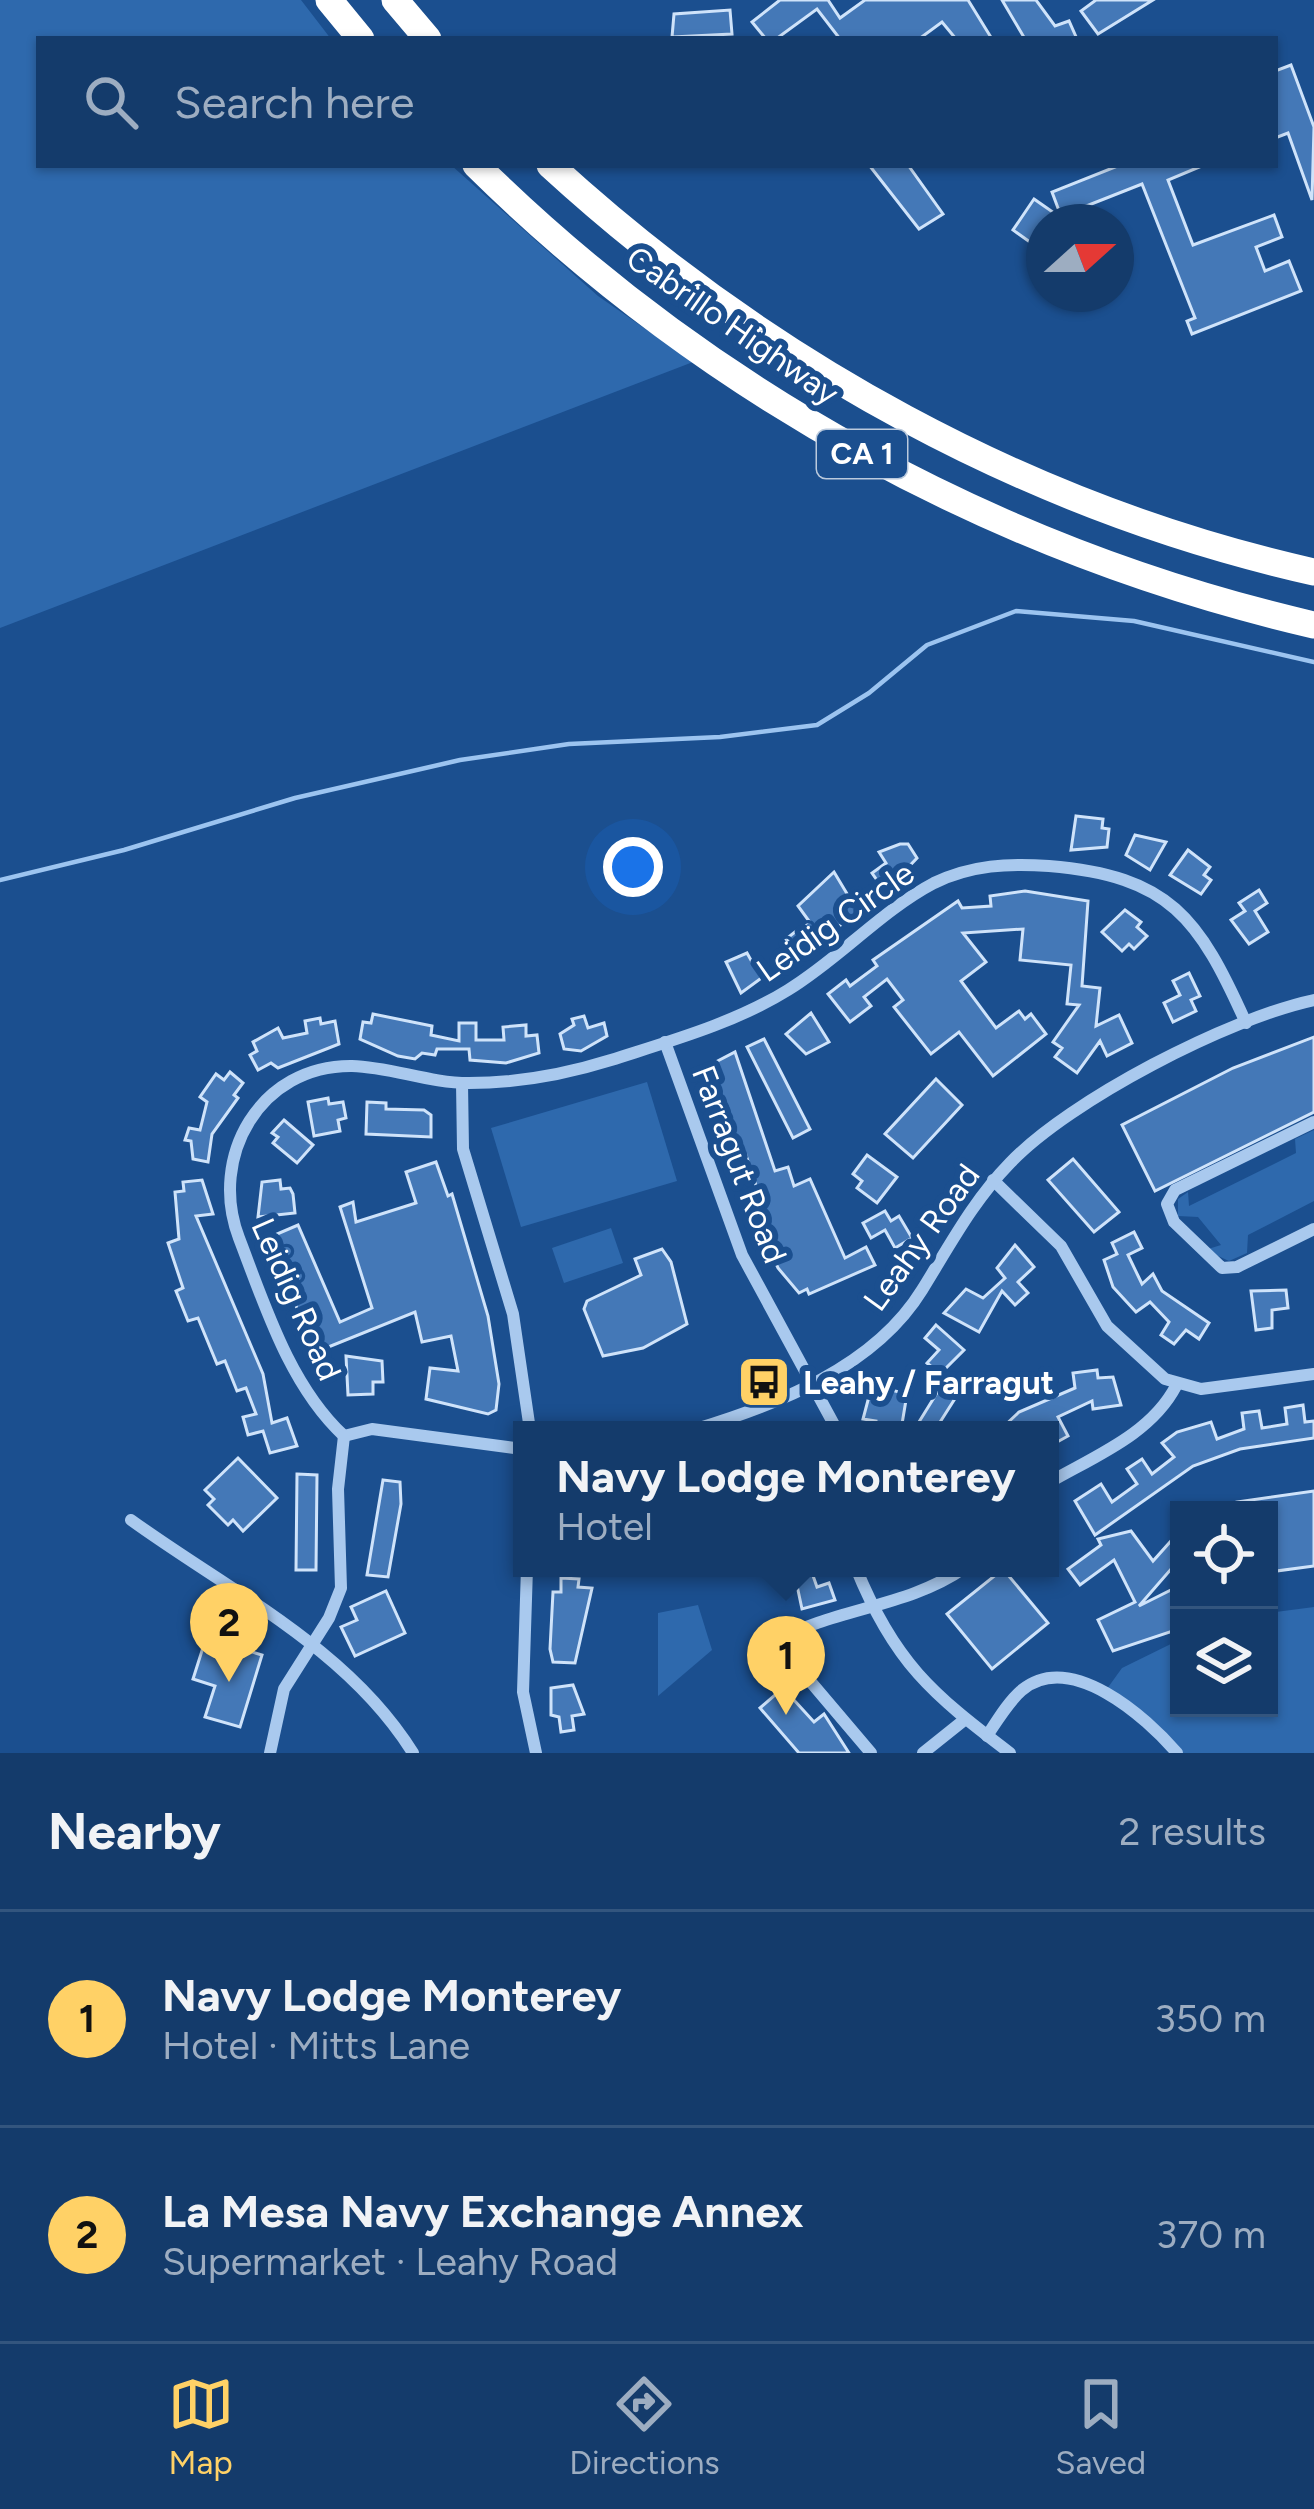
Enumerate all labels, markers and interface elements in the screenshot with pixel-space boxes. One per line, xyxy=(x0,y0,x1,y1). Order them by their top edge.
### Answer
search box xyxy=(36,36,1278,168)
icon: search xyxy=(78,69,144,135)
text: Search here xyxy=(174,75,414,129)
north arrow xyxy=(1026,204,1134,312)
street label: Cabrillo Highway xyxy=(619,238,847,413)
road number: CA 1 xyxy=(817,430,907,478)
your location xyxy=(603,837,663,897)
street label: Leidig Circle xyxy=(749,853,921,990)
street label: Farragut Road xyxy=(684,1060,795,1268)
street label: Leahy Road xyxy=(855,1156,988,1318)
street label: Leidig Road xyxy=(243,1212,350,1386)
bus stop icon: Leahy / Farragut xyxy=(736,1354,792,1410)
place label: Leahy / Farragut xyxy=(803,1363,1054,1402)
popup xyxy=(513,1421,1059,1577)
text: Navy Lodge Monterey xyxy=(556,1449,1016,1503)
map controls xyxy=(1170,1501,1278,1717)
button: locate xyxy=(1170,1501,1278,1609)
text: Hotel xyxy=(556,1503,653,1550)
pin: 2 xyxy=(190,1583,268,1682)
button: layers xyxy=(1170,1609,1278,1717)
pin: 1 xyxy=(747,1616,825,1715)
text: Nearby xyxy=(48,1801,221,1862)
text: 2 results xyxy=(1119,1808,1266,1855)
text: Navy Lodge Monterey xyxy=(162,1968,621,2022)
text: 1 xyxy=(79,1995,95,2042)
text: 350 m xyxy=(1155,1995,1266,2042)
text: Hotel · Mitts Lane xyxy=(162,2022,470,2069)
text: La Mesa Navy Exchange Annex xyxy=(162,2184,804,2238)
text: 2 xyxy=(76,2211,98,2258)
text: 370 m xyxy=(1156,2211,1266,2258)
text: Supermarket · Leahy Road xyxy=(162,2238,618,2285)
tab: Map xyxy=(168,2371,234,2482)
tab: Directions xyxy=(569,2371,720,2482)
tab: Saved xyxy=(1055,2371,1146,2482)

